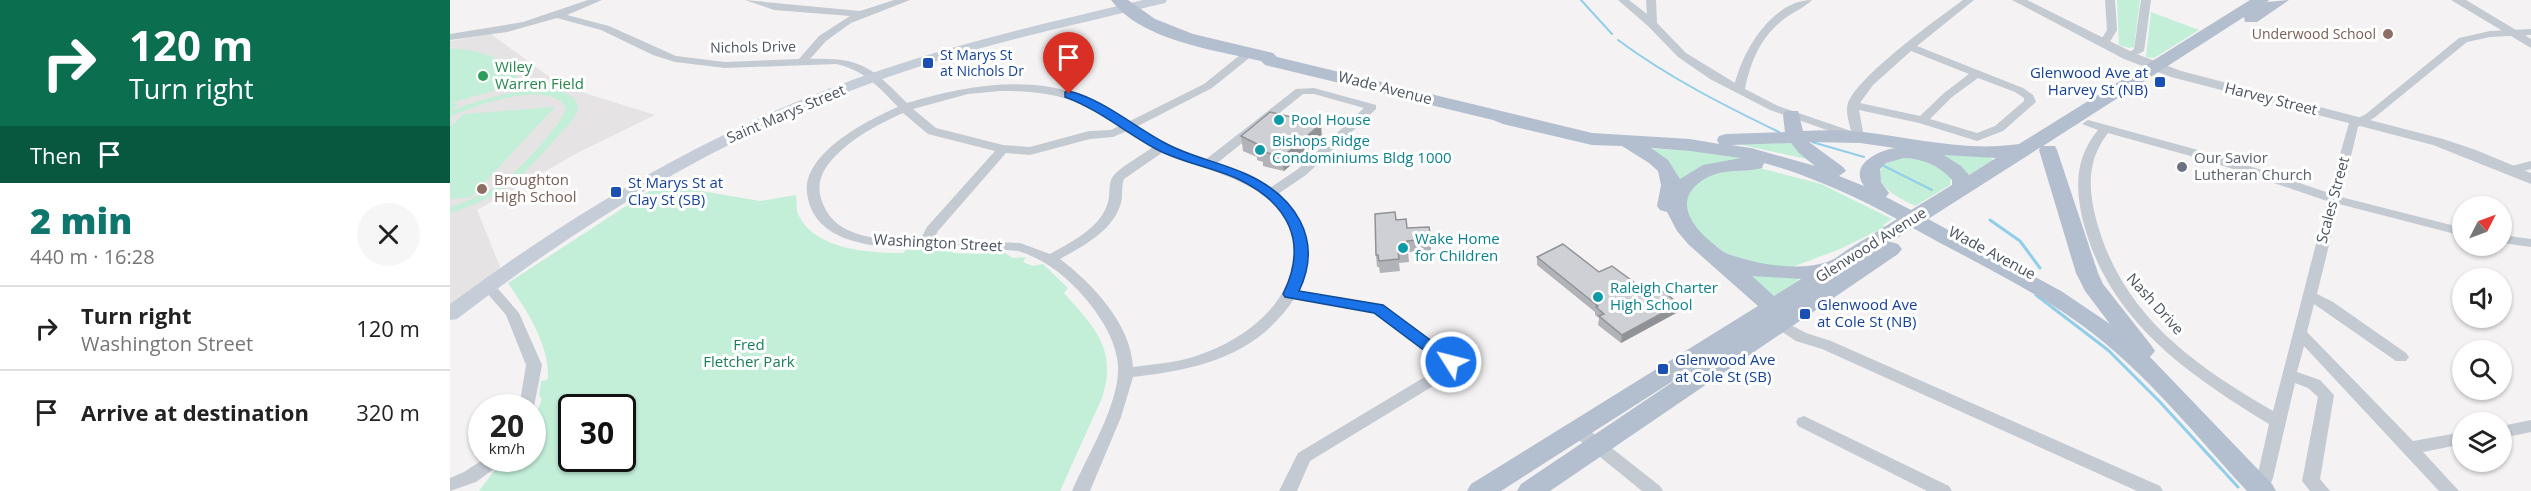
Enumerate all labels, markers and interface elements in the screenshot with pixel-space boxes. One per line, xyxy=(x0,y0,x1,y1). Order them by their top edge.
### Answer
text: 120 m xyxy=(129,16,253,73)
icon: right xyxy=(30,24,108,102)
place label: Underwood School xyxy=(2252,24,2376,43)
marker: Underwood School xyxy=(2381,27,2395,41)
pin xyxy=(1043,32,1094,94)
street label: Nichols Drive xyxy=(710,36,796,57)
icon: arrive xyxy=(1052,41,1085,74)
place label: St Marys St at Nichols Dr xyxy=(940,45,1024,80)
place label: Wiley Warren Field xyxy=(495,56,584,93)
marker: St Marys St at Nichols Dr xyxy=(921,56,935,70)
place label: Glenwood Ave at Harvey St (NB) xyxy=(2030,62,2148,99)
street label: Wade Avenue xyxy=(1336,66,1434,108)
marker: Wiley Warren Field xyxy=(476,69,490,83)
text: Turn right xyxy=(129,70,254,107)
marker: Glenwood Ave at Harvey St (NB) xyxy=(2153,75,2167,89)
street label: Harvey Street xyxy=(2223,77,2320,119)
street label: Saint Marys Street xyxy=(723,79,848,147)
place label: Pool House xyxy=(1291,109,1371,129)
marker: Pool House xyxy=(1272,113,1286,127)
place label: Bishops Ridge Condominiums Bldg 1000 xyxy=(1272,130,1452,167)
icon: arrive xyxy=(93,138,126,171)
text: Then xyxy=(30,140,81,170)
marker: Bishops Ridge Condominiums Bldg 1000 xyxy=(1253,143,1267,157)
place label: Our Savior Lutheran Church xyxy=(2194,147,2312,184)
street label: Scales Street xyxy=(2311,154,2353,245)
marker: Our Savior Lutheran Church xyxy=(2175,160,2189,174)
place label: Broughton High School xyxy=(494,169,577,206)
place label: St Marys St at Clay St (SB) xyxy=(628,172,723,209)
marker: Broughton High School xyxy=(475,182,489,196)
marker: St Marys St at Clay St (SB) xyxy=(609,185,623,199)
text: 2 min xyxy=(30,196,132,245)
north arrow xyxy=(2452,196,2512,256)
map controls xyxy=(2452,196,2512,472)
street label: Glenwood Avenue xyxy=(1811,202,1930,286)
button: close xyxy=(357,203,420,266)
street label: Wade Avenue xyxy=(1945,221,2040,283)
place label: Wake Home for Children xyxy=(1415,228,1500,265)
street label: Washington Street xyxy=(873,229,1003,255)
marker: Wake Home for Children xyxy=(1396,241,1410,255)
text: 440 m · 16:28 xyxy=(30,243,155,270)
street label: Nash Drive xyxy=(2123,268,2189,338)
button: sound xyxy=(2452,268,2512,328)
place label: Raleigh Charter High School xyxy=(1610,277,1718,314)
marker: Raleigh Charter High School xyxy=(1591,290,1605,304)
place label: Glenwood Ave at Cole St (NB) xyxy=(1817,294,1917,331)
text: Turn right xyxy=(81,300,192,330)
marker: Glenwood Ave at Cole St (NB) xyxy=(1798,307,1812,321)
icon: right xyxy=(30,312,63,345)
text: 120 m xyxy=(356,313,420,343)
text: Washington Street xyxy=(81,330,253,357)
position arrow xyxy=(1419,330,1483,394)
park label: Fred Fletcher Park xyxy=(703,334,795,371)
button: search xyxy=(2452,340,2512,400)
place label: Glenwood Ave at Cole St (SB) xyxy=(1675,349,1775,386)
marker: Glenwood Ave at Cole St (SB) xyxy=(1656,362,1670,376)
speed limit sign: 30 xyxy=(558,394,636,472)
icon: arrive xyxy=(30,396,63,429)
text: Arrive at destination xyxy=(81,397,309,427)
text: 320 m xyxy=(356,397,420,427)
text: 20 xyxy=(490,405,524,446)
button: layers xyxy=(2452,412,2512,472)
text: km/h xyxy=(489,438,525,458)

